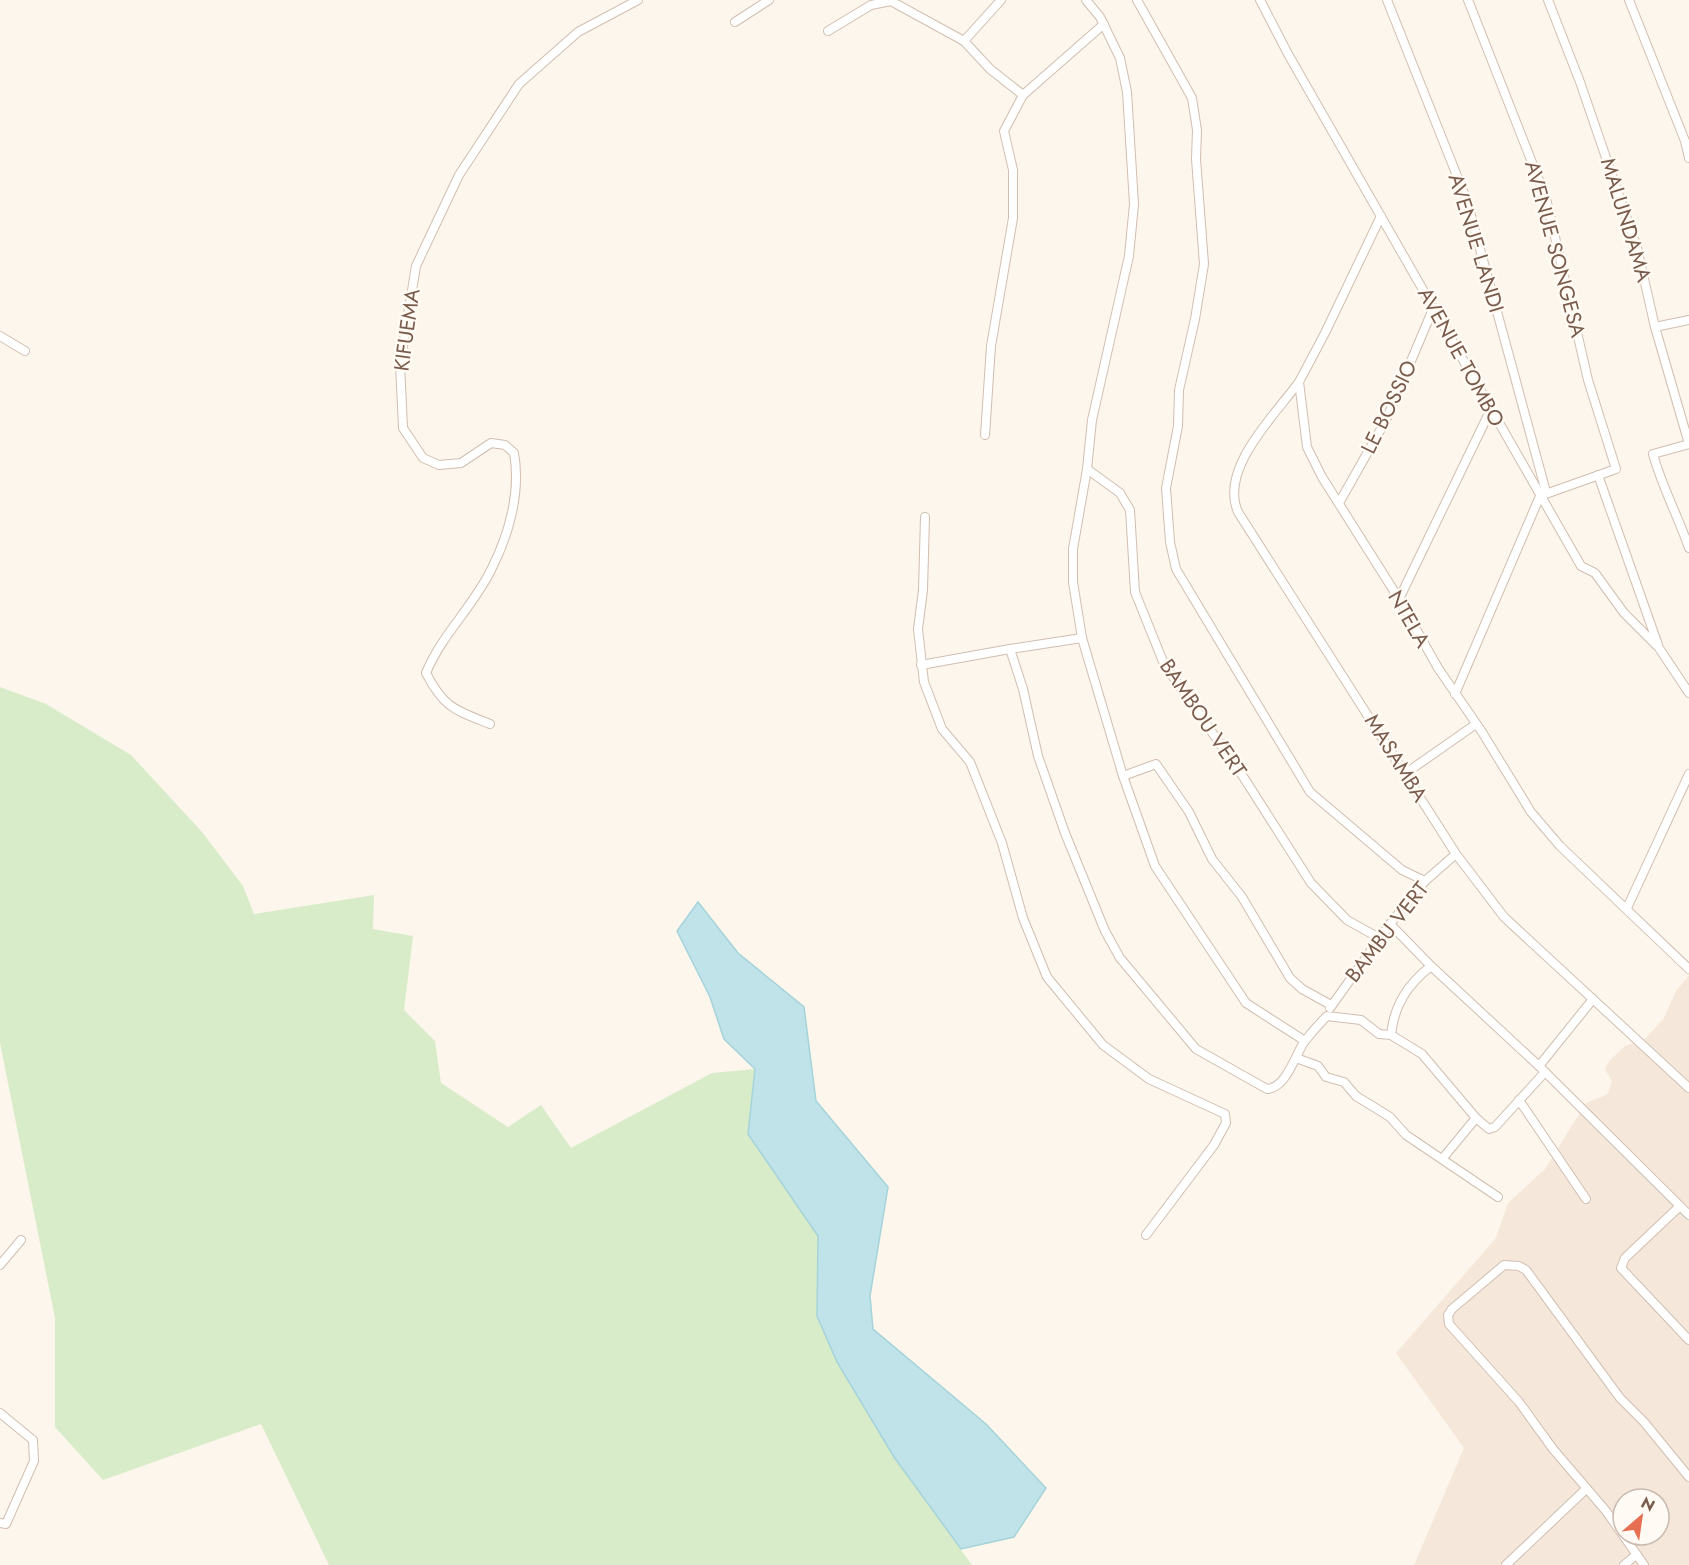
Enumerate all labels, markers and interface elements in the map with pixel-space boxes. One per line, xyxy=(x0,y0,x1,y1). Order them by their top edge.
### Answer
street label: MALUNDAMA xyxy=(1593,154,1659,286)
street label: AVENUE SONGESA xyxy=(1517,157,1593,341)
street label: AVENUE LANDI xyxy=(1441,170,1511,316)
street label: AVENUE TOMBO xyxy=(1410,282,1512,432)
street label: KIFUEMA xyxy=(386,287,428,373)
street label: LE BOSSIO xyxy=(1354,355,1424,459)
street label: NTELA xyxy=(1381,585,1437,653)
street label: BAMBOU VERT xyxy=(1152,653,1254,783)
street label: MASAMBA xyxy=(1357,708,1435,808)
street label: BAMBU VERT xyxy=(1338,875,1436,989)
north arrow xyxy=(1611,1487,1671,1547)
text: N xyxy=(1637,1491,1659,1517)

